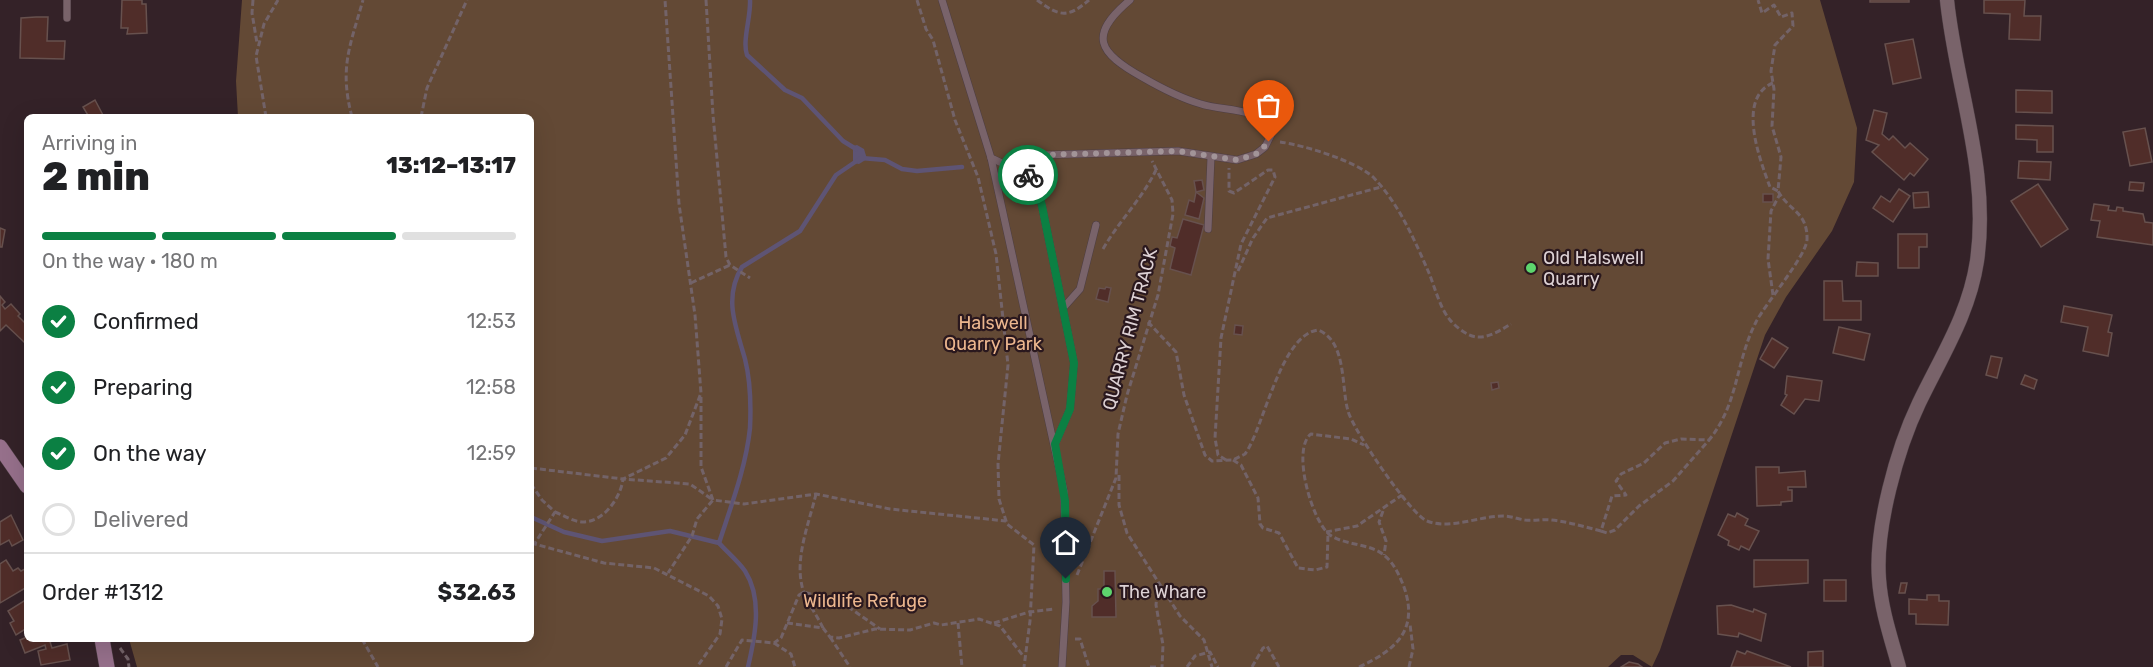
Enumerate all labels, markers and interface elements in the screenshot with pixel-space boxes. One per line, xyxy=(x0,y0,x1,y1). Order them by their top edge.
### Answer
pin xyxy=(1243,80,1294,142)
icon: bag xyxy=(1252,89,1285,122)
text: Arriving in xyxy=(42,131,137,155)
courier xyxy=(998,145,1058,205)
text: 13:12–13:17 xyxy=(386,152,516,179)
text: 2 min xyxy=(42,154,150,200)
icon: bike xyxy=(1012,159,1045,192)
street label: QUARRY RIM TRACK xyxy=(1098,245,1162,413)
place label: Old Halswell Quarry xyxy=(1543,247,1644,290)
text: On the way · 180 m xyxy=(42,249,218,273)
marker: Old Halswell Quarry xyxy=(1524,261,1538,275)
icon: check xyxy=(42,305,75,338)
text: Confirmed xyxy=(93,308,199,335)
text: 12:53 xyxy=(467,309,516,333)
park label: Halswell Quarry Park xyxy=(944,312,1043,355)
icon: check xyxy=(42,371,75,404)
text: Preparing xyxy=(93,374,193,401)
text: 12:58 xyxy=(466,375,516,399)
icon: check xyxy=(42,437,75,470)
text: On the way xyxy=(93,440,207,467)
text: 12:59 xyxy=(467,441,516,465)
text: Delivered xyxy=(93,506,189,533)
pin xyxy=(1040,517,1091,579)
icon: home xyxy=(1049,526,1082,559)
text: Order #1312 xyxy=(42,579,164,606)
text: $32.63 xyxy=(438,579,516,606)
place label: The Whare xyxy=(1119,581,1206,603)
marker: The Whare xyxy=(1100,585,1114,599)
park label: Wildlife Refuge xyxy=(803,590,927,612)

